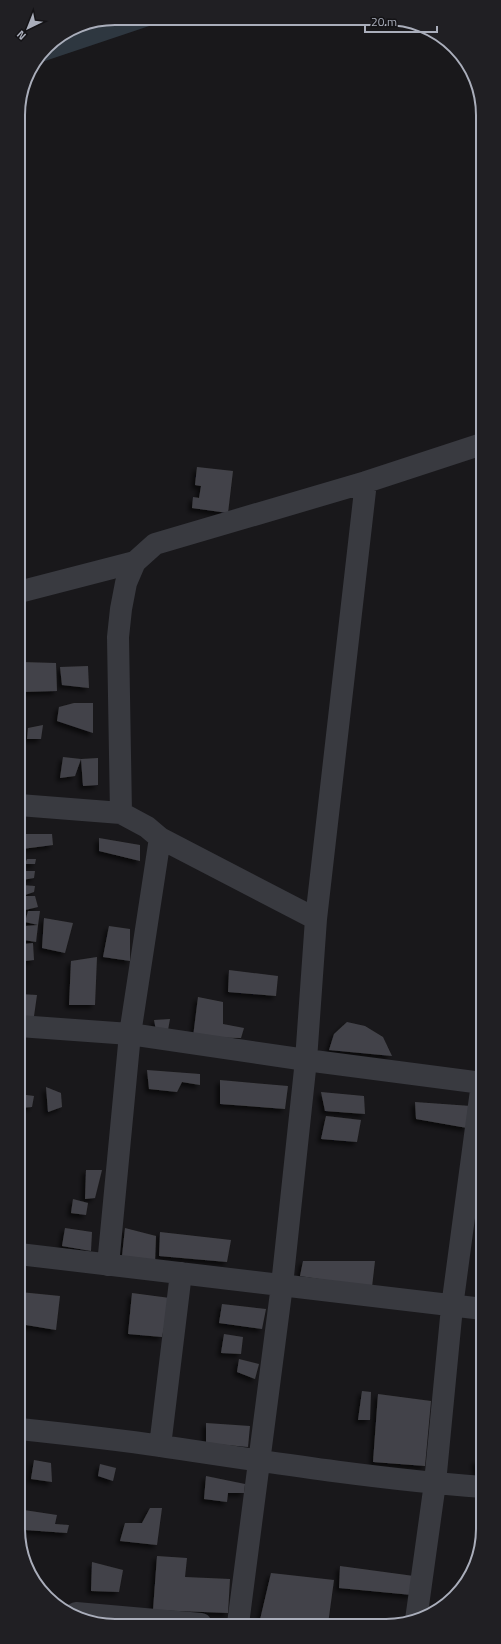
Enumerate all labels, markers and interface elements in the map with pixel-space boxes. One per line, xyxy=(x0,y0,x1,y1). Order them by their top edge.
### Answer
north arrow xyxy=(8,8,48,48)
scale bar xyxy=(365,8,437,34)
text: 20 m xyxy=(371,12,397,31)
text: N xyxy=(13,27,29,44)

